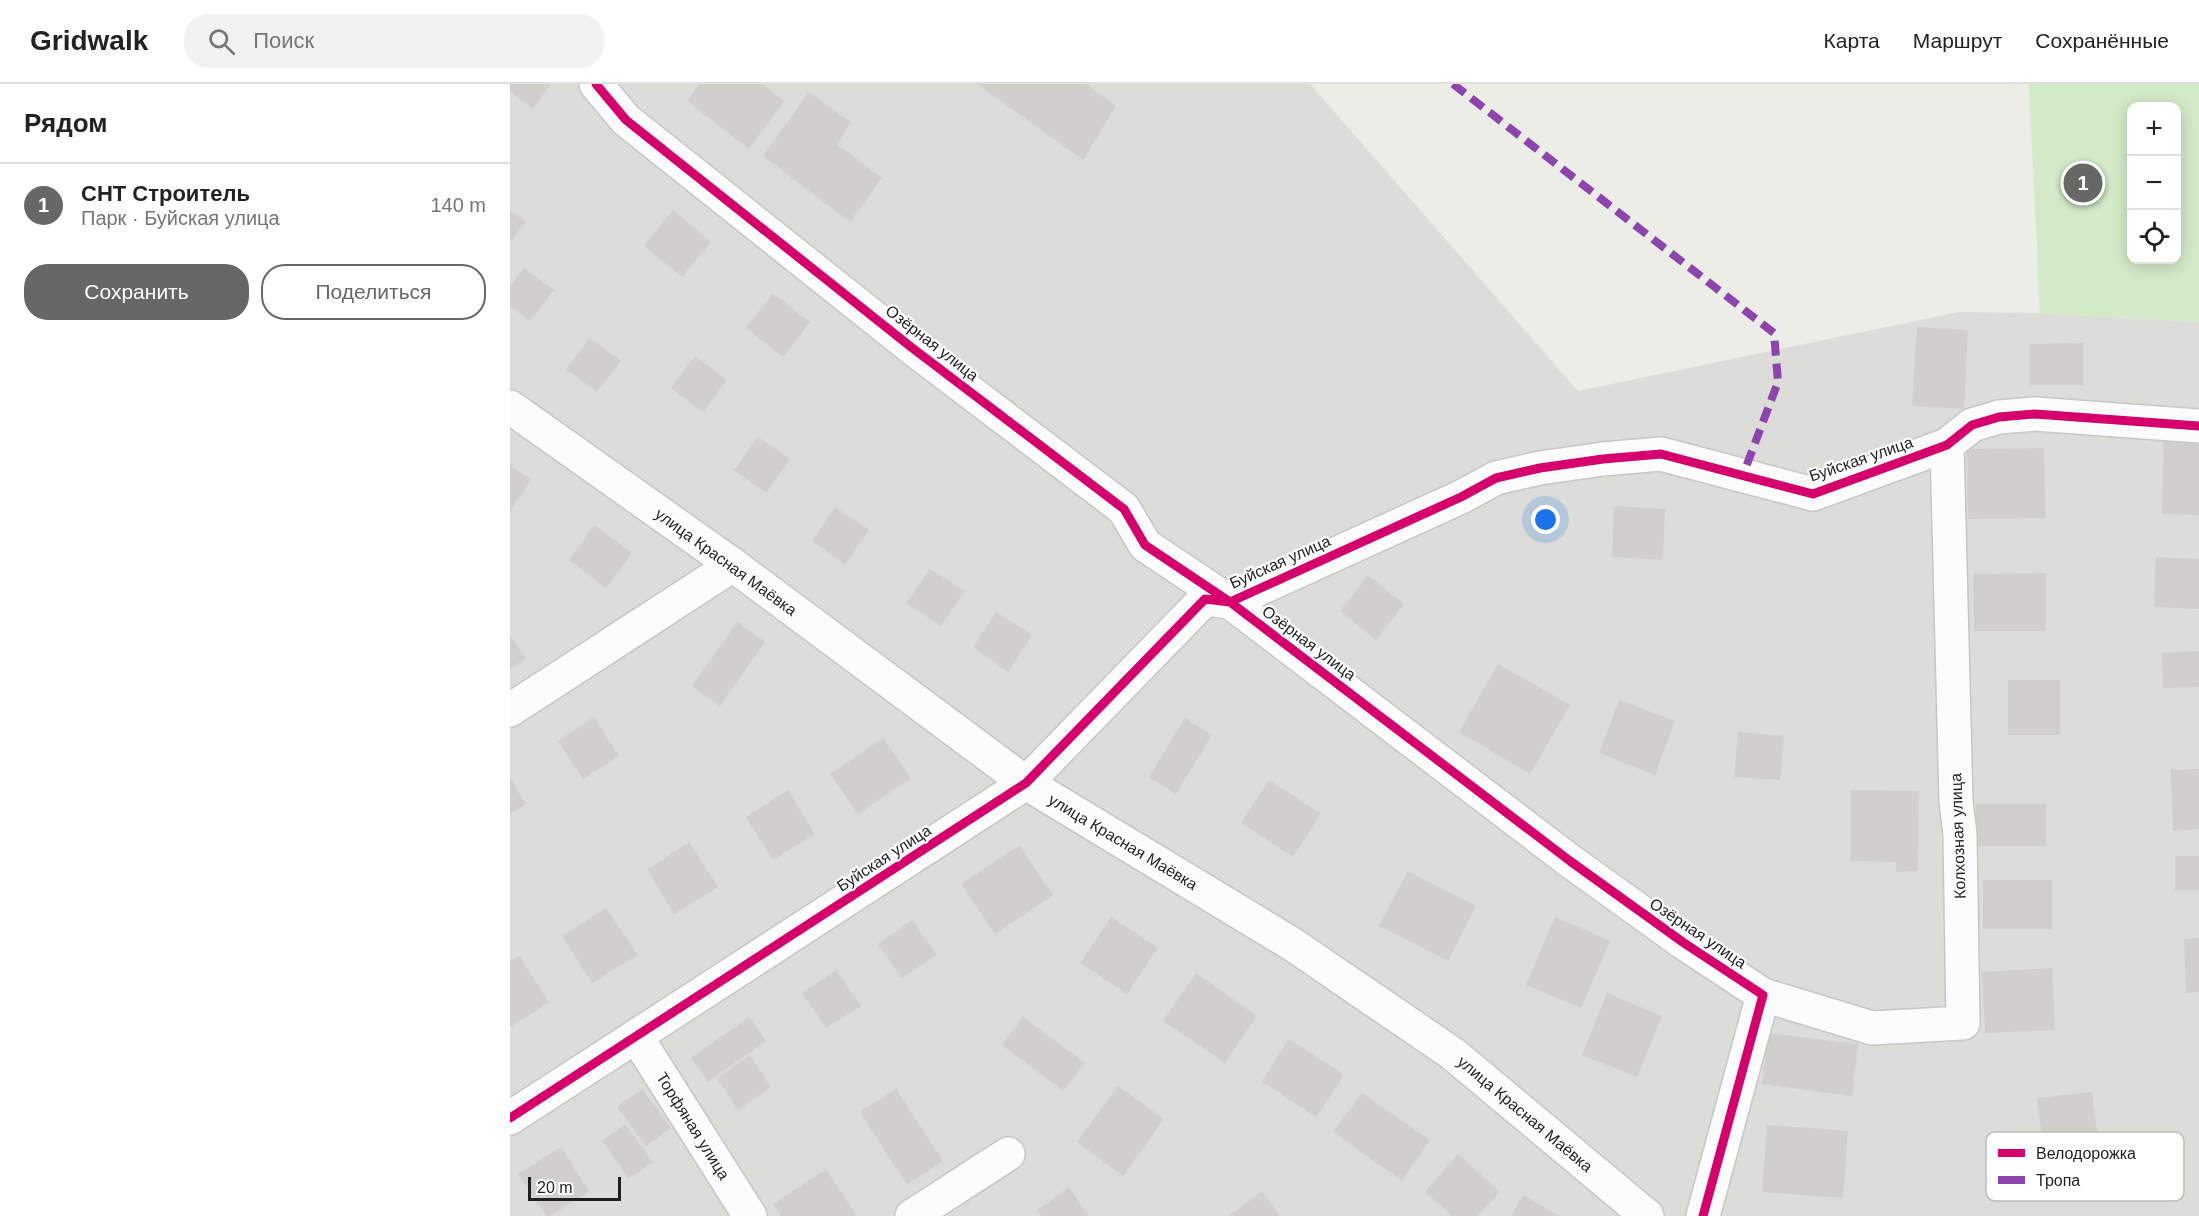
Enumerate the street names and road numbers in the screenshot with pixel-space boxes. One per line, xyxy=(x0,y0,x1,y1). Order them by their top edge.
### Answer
street label: Озёрная улица xyxy=(882,302,982,384)
street label: Буйская улица xyxy=(1807,433,1915,485)
street label: улица Красная Маёвка xyxy=(652,505,800,619)
street label: Буйская улица xyxy=(1227,532,1333,592)
street label: Озёрная улица xyxy=(1259,602,1359,684)
street label: Колхозная улица xyxy=(1947,773,1969,899)
street label: улица Красная Маёвка xyxy=(1046,791,1201,893)
street label: Буйская улица xyxy=(834,821,934,895)
street label: Озёрная улица xyxy=(1647,895,1749,972)
street label: улица Красная Маёвка xyxy=(1454,1053,1596,1175)
street label: Торфяная улица xyxy=(653,1069,733,1183)

